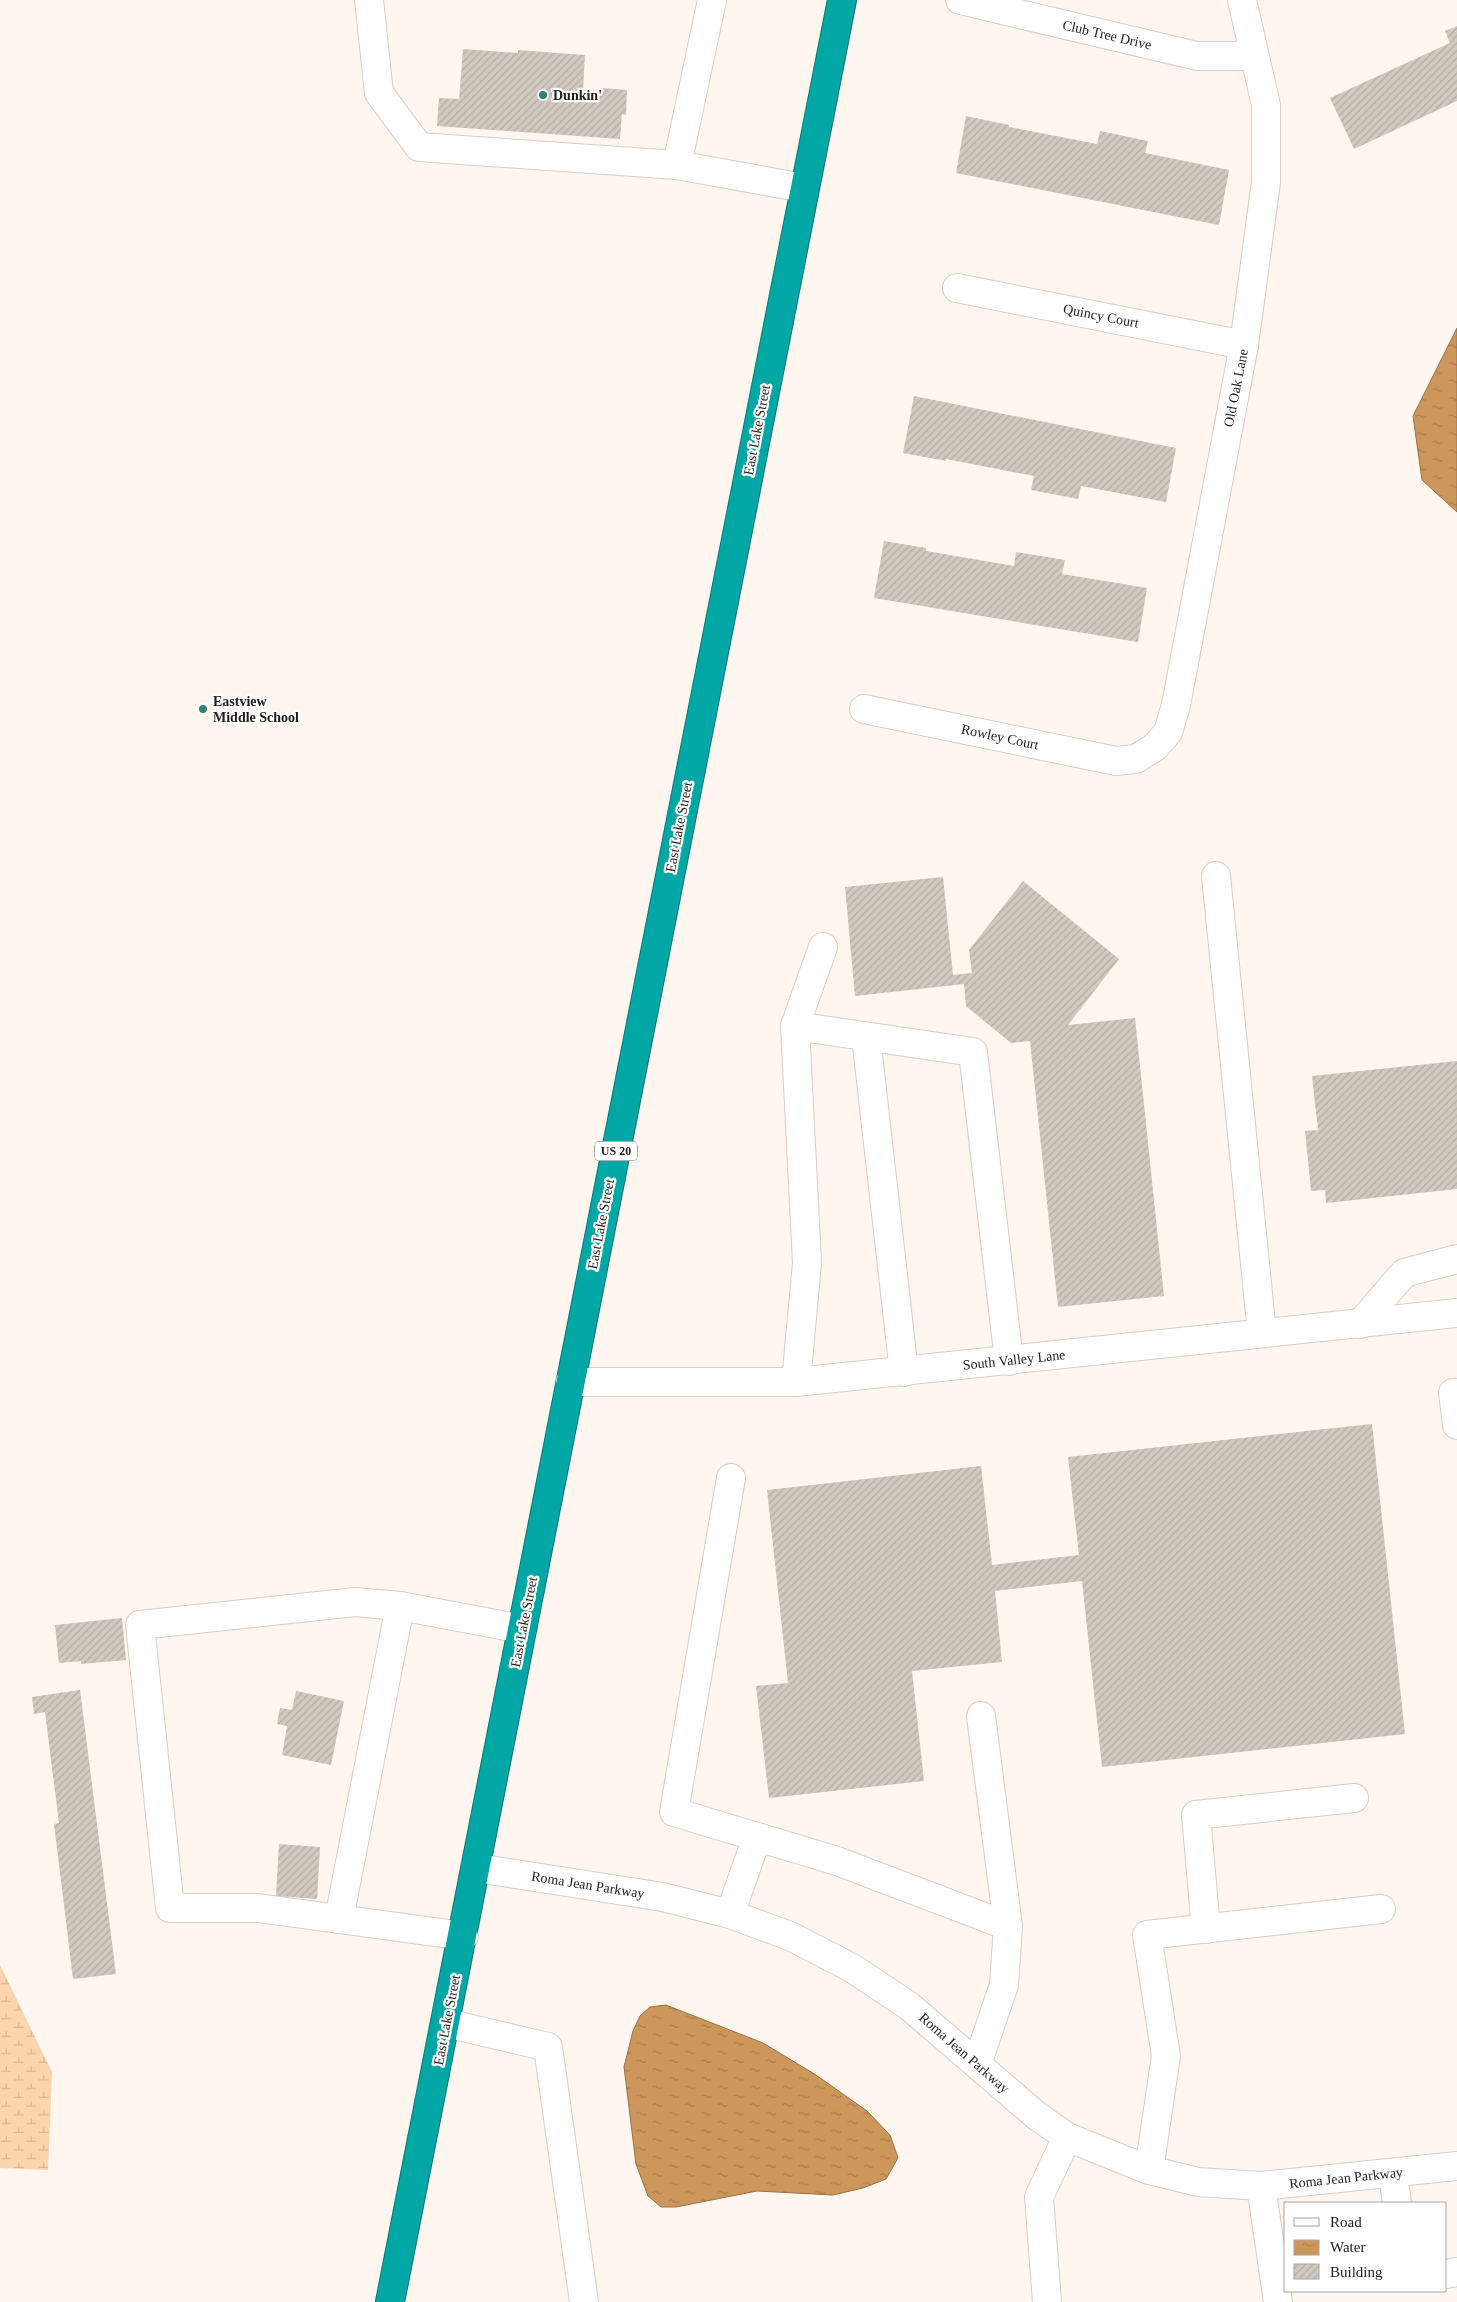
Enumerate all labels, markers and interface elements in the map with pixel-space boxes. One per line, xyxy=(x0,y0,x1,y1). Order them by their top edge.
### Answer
street label: Club Tree Drive xyxy=(1061,17,1153,53)
place label: Dunkin' xyxy=(553,88,602,103)
marker: Dunkin' xyxy=(537,89,549,101)
street label: Quincy Court xyxy=(1062,301,1140,331)
street label: Old Oak Lane xyxy=(1221,348,1251,428)
street label: East Lake Street xyxy=(741,383,773,476)
place label: Eastview Middle School xyxy=(213,694,299,725)
marker: Eastview Middle School xyxy=(197,703,209,715)
street label: Rowley Court xyxy=(960,721,1040,753)
street label: East Lake Street xyxy=(663,780,695,873)
road number: US 20 xyxy=(595,1142,637,1160)
street label: East Lake Street xyxy=(585,1177,617,1270)
street label: South Valley Lane xyxy=(962,1347,1066,1373)
street label: East Lake Street xyxy=(508,1575,540,1668)
street label: Roma Jean Parkway xyxy=(530,1869,646,1901)
street label: East Lake Street xyxy=(431,1973,463,2066)
street label: Roma Jean Parkway xyxy=(916,2010,1012,2096)
street label: Roma Jean Parkway xyxy=(1288,2165,1404,2191)
legend xyxy=(1284,2202,1447,2292)
text: Road xyxy=(1330,2214,1362,2230)
text: Water xyxy=(1330,2239,1365,2255)
text: Building xyxy=(1330,2264,1383,2280)

